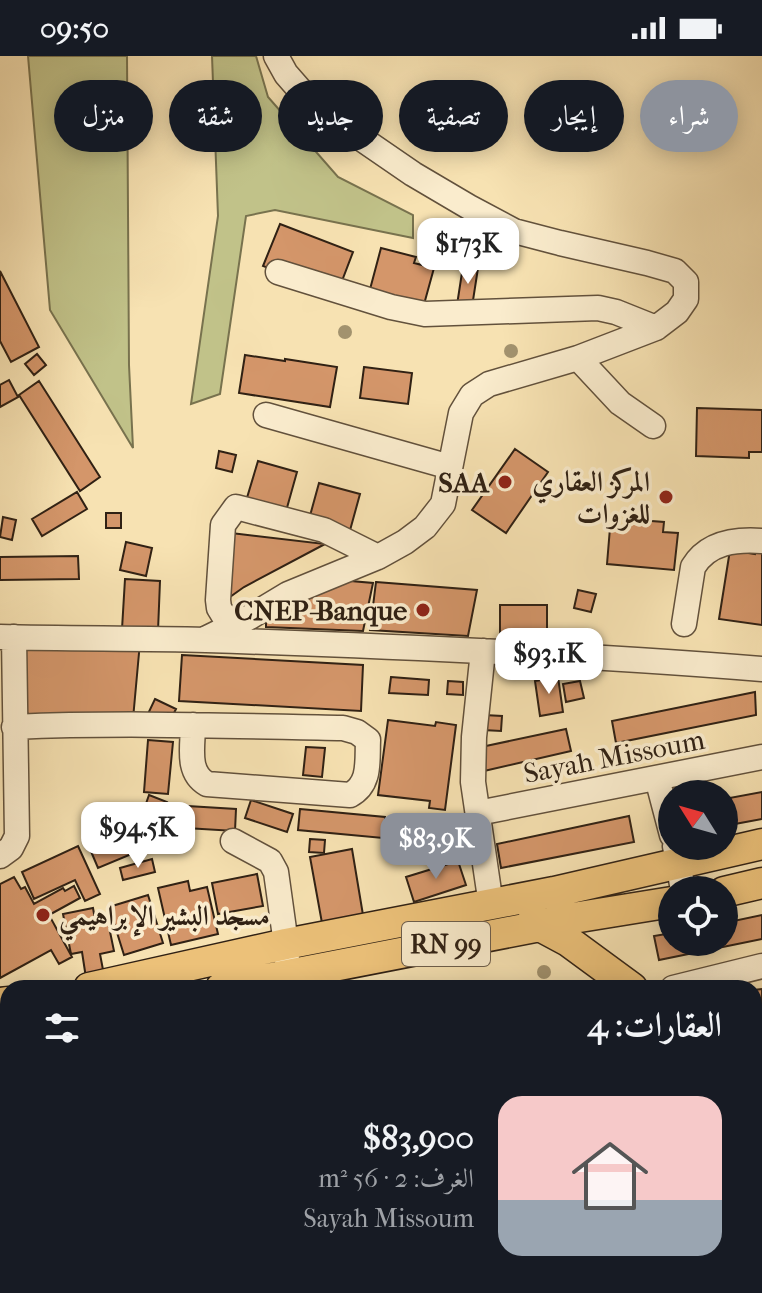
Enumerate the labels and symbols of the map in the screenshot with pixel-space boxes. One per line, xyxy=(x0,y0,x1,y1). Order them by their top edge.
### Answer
pin: $173K xyxy=(412,218,524,286)
place label: المركز العقاري للغزوات xyxy=(532,465,650,532)
place label: SAA xyxy=(438,466,490,499)
marker: SAA xyxy=(496,473,514,491)
marker: المركز العقاري للغزوات xyxy=(657,488,675,506)
place label: CNEP-Banque xyxy=(234,594,407,627)
marker: CNEP-Banque xyxy=(414,601,432,619)
pin: $93.1K xyxy=(484,628,614,696)
street label: Sayah Missoum xyxy=(521,723,708,790)
north arrow xyxy=(658,780,738,860)
pin: $94.5K xyxy=(73,802,203,870)
pin: $83.9K xyxy=(371,813,501,881)
place label: مسجد البشير الإبراهيمي xyxy=(59,899,270,941)
marker: مسجد البشير الإبراهيمي xyxy=(34,906,52,924)
road number: RN 99 xyxy=(402,922,490,966)

